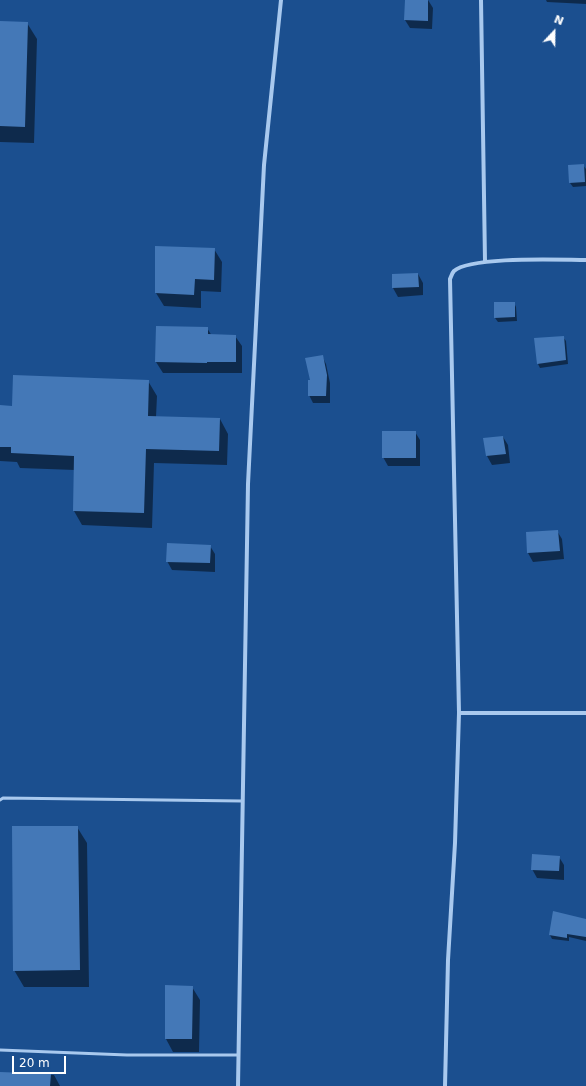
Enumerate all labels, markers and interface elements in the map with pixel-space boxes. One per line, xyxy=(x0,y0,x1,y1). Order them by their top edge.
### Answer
north arrow xyxy=(534,12,574,52)
text: N xyxy=(552,13,565,28)
scale bar xyxy=(14,1048,68,1074)
text: 20 m xyxy=(19,1056,50,1070)

